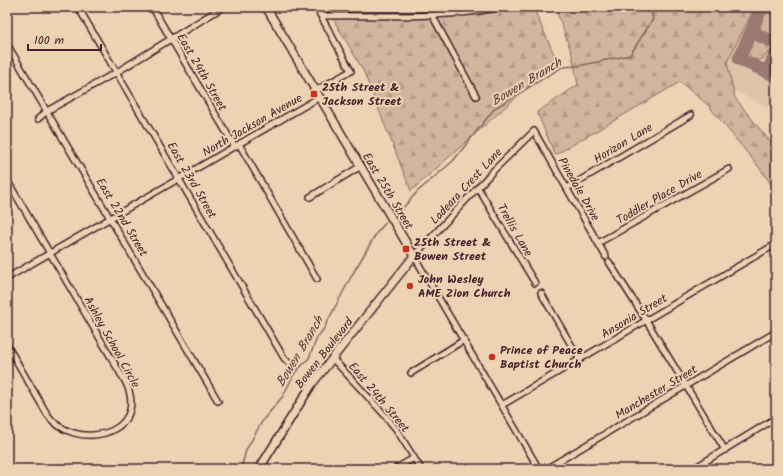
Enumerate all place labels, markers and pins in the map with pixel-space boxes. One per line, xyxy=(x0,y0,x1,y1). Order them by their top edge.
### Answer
place label: 25th Street & Jackson Street xyxy=(322,78,402,111)
marker: 25th Street & Jackson Street xyxy=(309,89,319,99)
place label: 25th Street & Bowen Street xyxy=(414,233,491,266)
marker: 25th Street & Bowen Street xyxy=(401,244,411,254)
place label: John Wesley AME Zion Church xyxy=(418,270,511,303)
marker: John Wesley AME Zion Church xyxy=(405,281,415,291)
place label: Prince of Peace Baptist Church xyxy=(500,341,583,374)
marker: Prince of Peace Baptist Church xyxy=(487,352,497,362)

